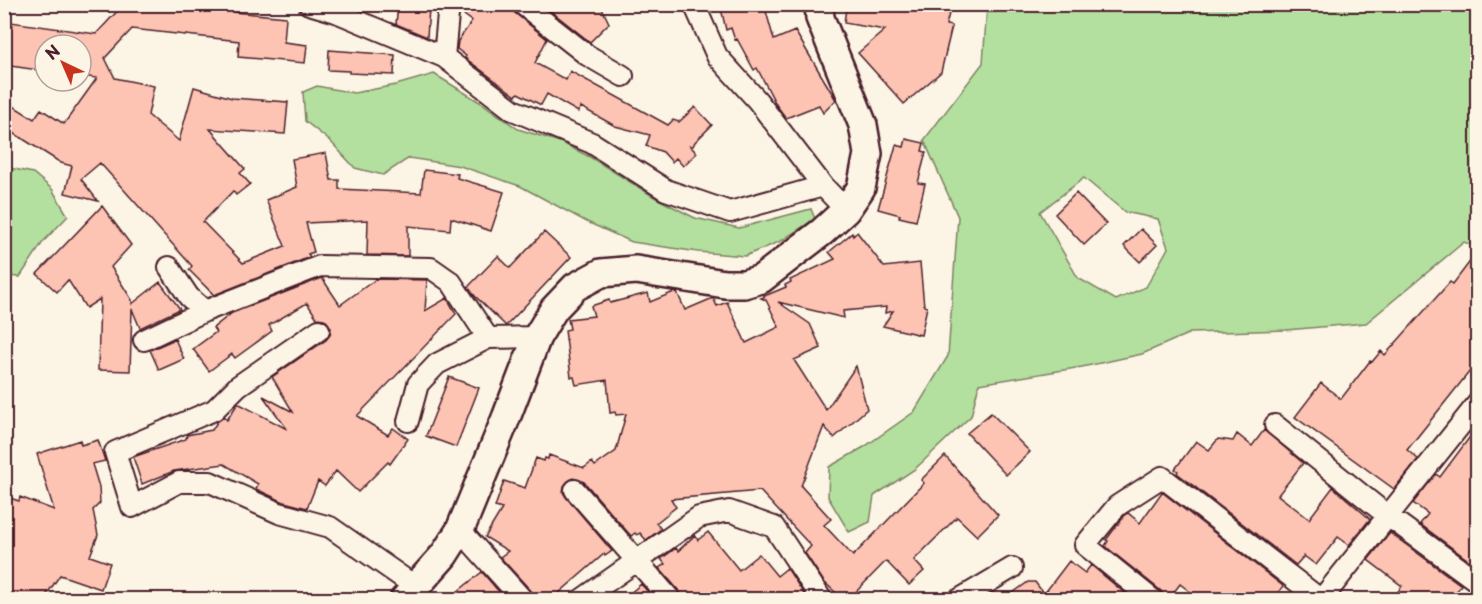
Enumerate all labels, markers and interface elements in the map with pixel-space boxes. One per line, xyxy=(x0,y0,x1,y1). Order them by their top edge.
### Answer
north arrow xyxy=(33,33,93,93)
text: N xyxy=(39,38,65,65)

